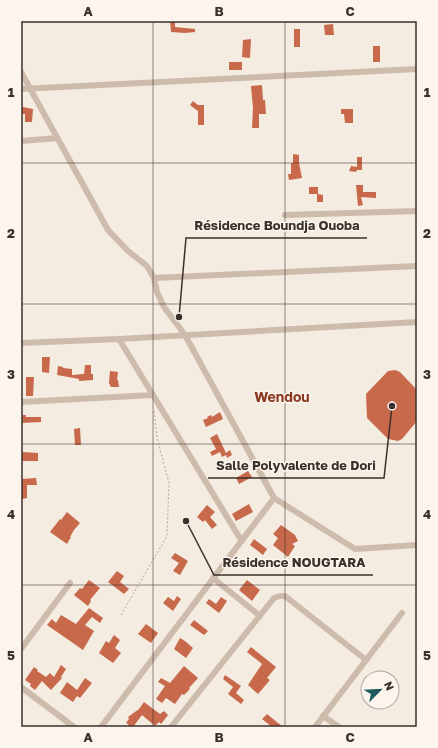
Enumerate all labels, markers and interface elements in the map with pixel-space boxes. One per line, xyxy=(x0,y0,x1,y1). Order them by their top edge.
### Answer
text: A xyxy=(83,3,93,19)
text: B xyxy=(214,3,224,19)
text: C xyxy=(345,3,355,19)
text: 1 xyxy=(8,84,15,100)
text: 1 xyxy=(424,84,431,100)
callout: Résidence Boundja Ouoba xyxy=(186,213,367,238)
text: Résidence Boundja Ouoba xyxy=(194,217,360,233)
text: 2 xyxy=(7,225,15,241)
text: 2 xyxy=(423,225,431,241)
text: 3 xyxy=(7,366,15,382)
text: 3 xyxy=(423,366,431,382)
district label: Wendou xyxy=(254,388,310,405)
callout: Salle Polyvalente de Dori xyxy=(208,453,384,478)
text: Salle Polyvalente de Dori xyxy=(216,457,376,473)
text: 4 xyxy=(7,506,15,522)
text: 4 xyxy=(423,506,431,522)
callout: Résidence NOUGTARA xyxy=(214,550,373,575)
text: Résidence NOUGTARA xyxy=(222,554,366,570)
text: 5 xyxy=(7,647,15,663)
text: 5 xyxy=(423,647,431,663)
north arrow xyxy=(360,670,400,710)
text: N xyxy=(382,679,397,692)
text: A xyxy=(83,729,93,745)
text: B xyxy=(214,729,224,745)
text: C xyxy=(345,729,355,745)

